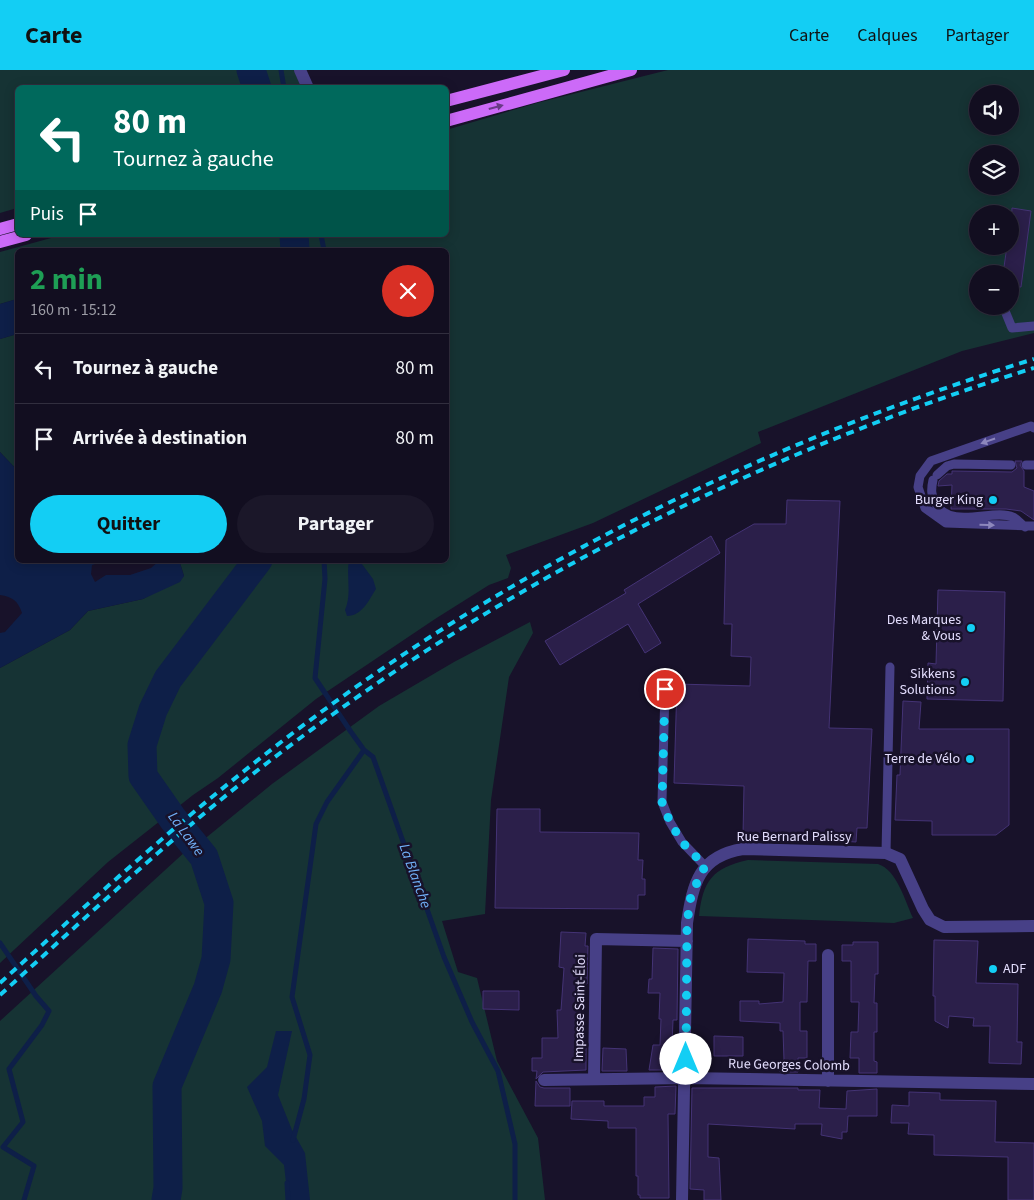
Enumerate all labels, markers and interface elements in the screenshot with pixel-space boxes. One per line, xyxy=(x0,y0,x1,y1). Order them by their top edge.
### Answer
text: Carte xyxy=(25,18,82,53)
text: Carte xyxy=(789,23,829,48)
text: Calques xyxy=(857,23,917,48)
text: Partager xyxy=(945,23,1009,48)
map controls xyxy=(969,85,1019,315)
button: sound xyxy=(969,85,1019,135)
text: 80 m xyxy=(113,97,187,147)
one-way arrow xyxy=(488,103,503,111)
icon: left xyxy=(30,105,95,170)
text: Tournez à gauche xyxy=(113,143,274,175)
button: layers xyxy=(969,145,1019,195)
icon: arrive xyxy=(74,200,102,228)
text: Puis xyxy=(30,201,64,228)
button: + xyxy=(969,205,1019,255)
text: 2 min xyxy=(30,258,103,301)
button: close xyxy=(382,265,434,317)
button: − xyxy=(969,265,1019,315)
text: 160 m · 15:12 xyxy=(30,299,117,321)
icon: left xyxy=(30,355,58,383)
text: Tournez à gauche xyxy=(73,355,218,382)
text: 80 m xyxy=(396,355,434,382)
icon: arrive xyxy=(30,425,58,453)
text: Arrivée à destination xyxy=(73,425,247,452)
text: 80 m xyxy=(396,425,434,452)
one-way arrow xyxy=(980,437,995,445)
place label: Burger King xyxy=(915,490,983,510)
marker: Burger King xyxy=(987,494,999,506)
button: Quitter xyxy=(30,495,227,553)
button: Partager xyxy=(237,495,434,553)
one-way arrow xyxy=(979,522,995,530)
place label: Des Marques & Vous xyxy=(887,610,961,646)
marker: Des Marques & Vous xyxy=(965,622,977,634)
place label: Sikkens Solutions xyxy=(899,664,955,700)
pin xyxy=(644,668,686,710)
icon: arrive xyxy=(651,675,679,703)
marker: Sikkens Solutions xyxy=(959,676,971,688)
place label: Terre de Vélo xyxy=(885,749,960,769)
marker: Terre de Vélo xyxy=(964,753,976,765)
water label: La Lawe xyxy=(163,807,209,861)
street label: Rue Bernard Palissy xyxy=(736,827,852,847)
water label: La Blanche xyxy=(394,841,436,911)
street label: Impasse Saint-Éloi xyxy=(569,954,591,1062)
place label: ADF xyxy=(1003,959,1026,979)
marker: ADF xyxy=(987,963,999,975)
position arrow xyxy=(659,1032,711,1084)
street label: Rue Georges Colomb xyxy=(728,1054,850,1076)

